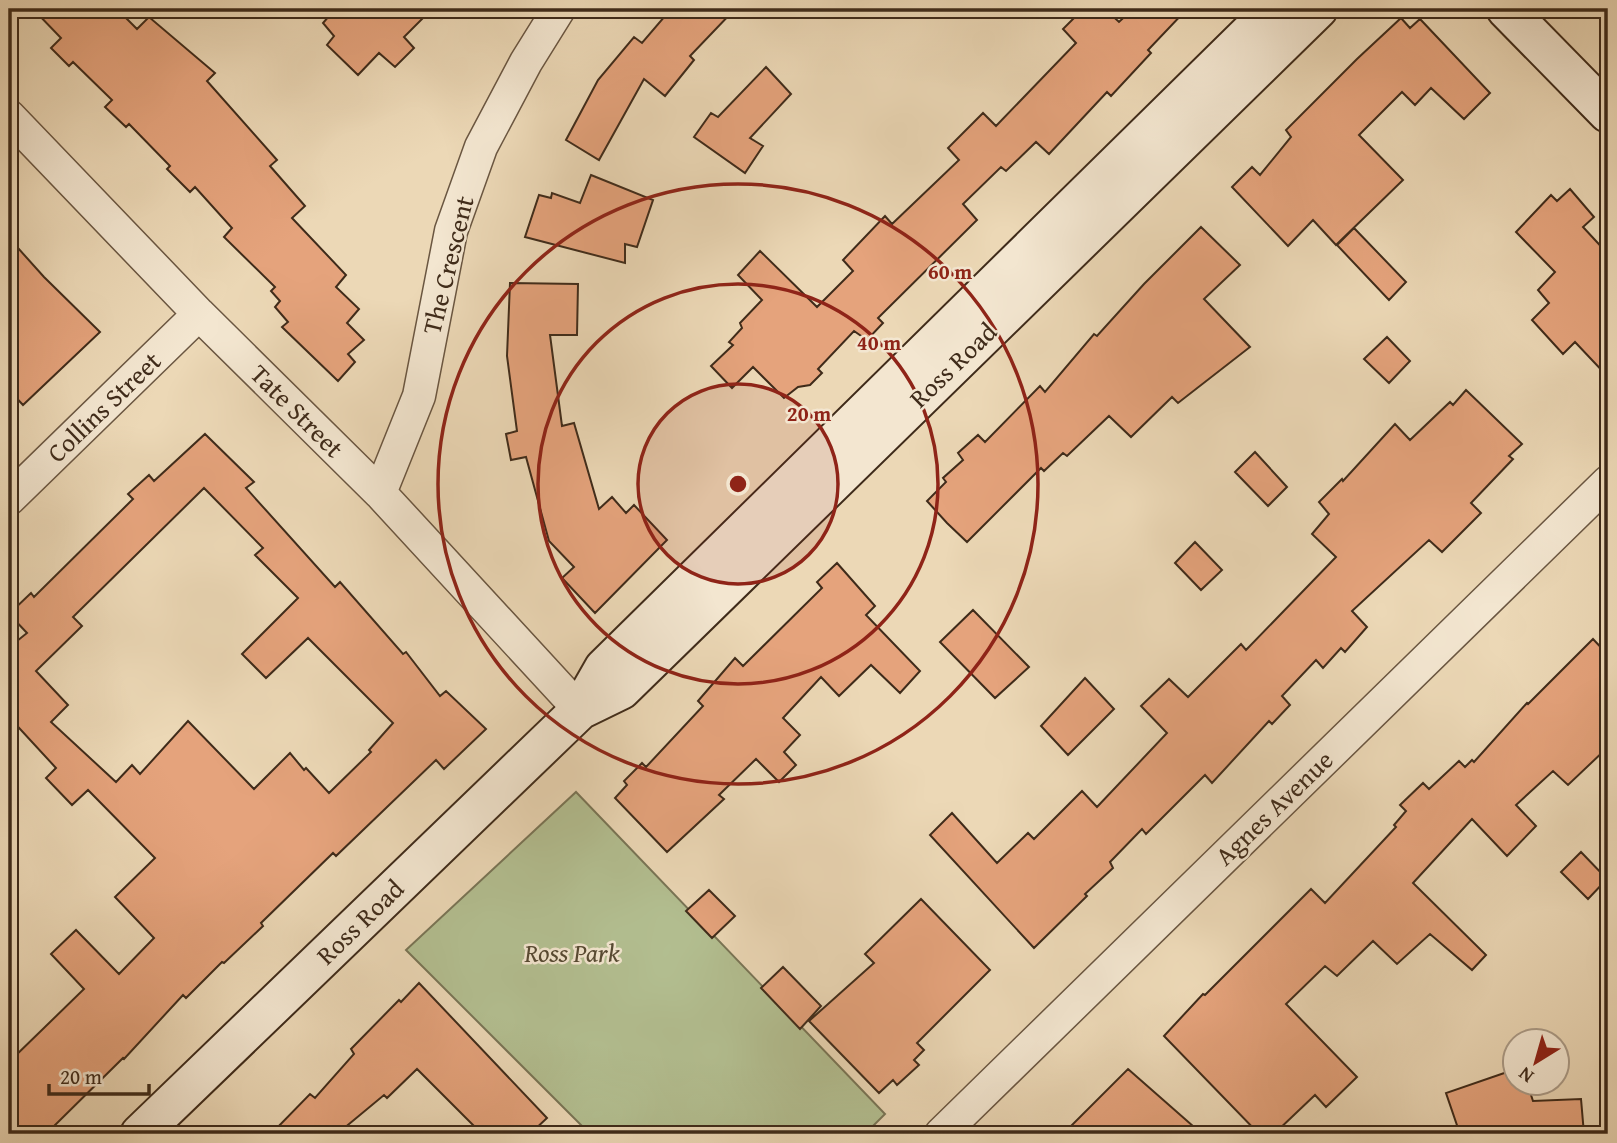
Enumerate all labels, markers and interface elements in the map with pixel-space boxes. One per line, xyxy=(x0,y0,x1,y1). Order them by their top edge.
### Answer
street label: The Crescent xyxy=(411,191,484,338)
text: 60 m xyxy=(928,256,972,287)
street label: Ross Road xyxy=(900,313,1005,417)
text: 40 m xyxy=(857,327,901,358)
street label: Collins Street xyxy=(38,342,170,471)
street label: Tate Street xyxy=(242,355,353,466)
text: 20 m xyxy=(787,398,831,429)
centre of rings xyxy=(726,472,750,496)
street label: Agnes Avenue xyxy=(1206,741,1342,874)
street label: Ross Road xyxy=(307,870,412,974)
park label: Ross Park xyxy=(523,933,620,972)
north arrow xyxy=(1502,1028,1572,1098)
scale bar xyxy=(49,1052,149,1096)
text: N xyxy=(1512,1060,1539,1091)
text: 20 m xyxy=(60,1061,102,1092)

